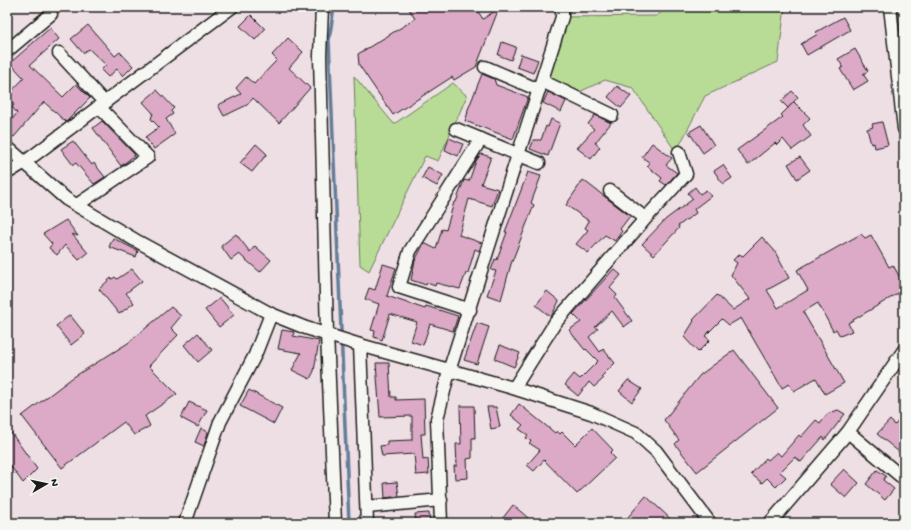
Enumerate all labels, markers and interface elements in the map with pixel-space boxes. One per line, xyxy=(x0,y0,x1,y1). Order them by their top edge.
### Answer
north arrow xyxy=(26,464,66,504)
text: N xyxy=(47,478,60,487)

